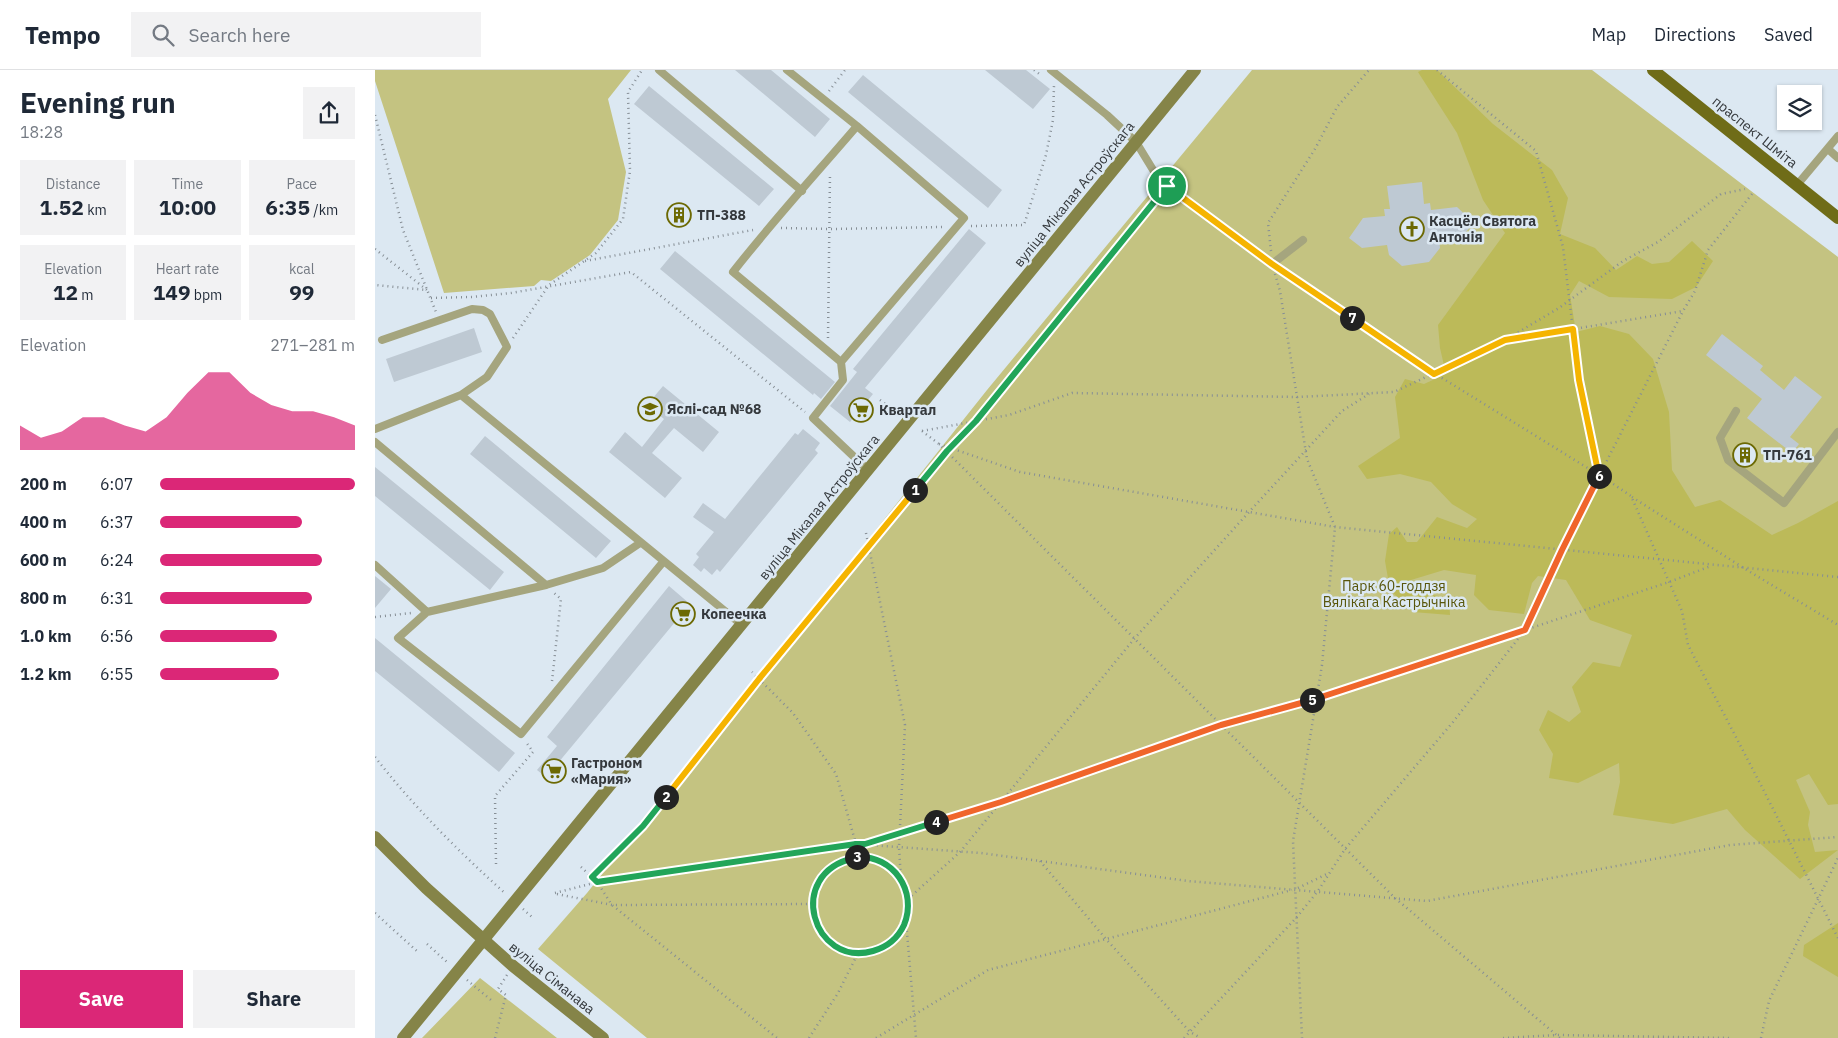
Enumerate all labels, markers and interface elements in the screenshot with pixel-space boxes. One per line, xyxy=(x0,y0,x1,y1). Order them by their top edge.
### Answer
search box xyxy=(131,12,481,57)
text: Tempo xyxy=(25,19,101,51)
icon: search xyxy=(149,21,177,49)
text: Search here xyxy=(189,23,290,47)
text: Map xyxy=(1591,23,1626,46)
text: Directions xyxy=(1654,23,1736,46)
text: Saved xyxy=(1764,23,1813,46)
text: Evening run xyxy=(20,84,176,121)
map controls xyxy=(1777,85,1822,130)
button: layers xyxy=(1777,85,1822,130)
button: share xyxy=(303,87,355,139)
street label: праспект Шміта xyxy=(1709,92,1802,172)
street label: вуліца Мікалая Астроўскага xyxy=(1010,117,1139,270)
text: 18:28 xyxy=(20,122,63,142)
pin xyxy=(1146,165,1188,207)
icon: arrive xyxy=(1153,172,1181,200)
text: Distance xyxy=(46,175,100,193)
text: Time xyxy=(172,175,203,193)
text: Pace xyxy=(287,175,317,193)
text: 1.52 xyxy=(40,193,84,221)
text: 10:00 xyxy=(159,193,216,221)
text: 6:35 xyxy=(265,193,310,221)
text: km xyxy=(84,201,107,219)
text: /km xyxy=(310,201,338,219)
building icon: ТП-388 xyxy=(666,202,692,228)
place label: ТП-388 xyxy=(697,206,746,224)
place label: Касцёл Святога Антонія xyxy=(1429,212,1536,246)
church icon: Касцёл Святога Антонія xyxy=(1399,216,1425,242)
text: Elevation xyxy=(44,260,102,278)
text: Heart rate xyxy=(156,260,219,278)
text: kcal xyxy=(289,260,315,278)
text: 12 xyxy=(53,278,78,306)
text: 149 xyxy=(153,278,191,306)
text: 99 xyxy=(289,278,314,306)
text: m xyxy=(78,286,94,304)
text: bpm xyxy=(191,286,222,304)
pin: 7 xyxy=(1339,306,1365,330)
text: 7 xyxy=(1348,309,1357,327)
text: Elevation xyxy=(20,335,86,355)
text: 271–281 m xyxy=(270,335,355,355)
school or university icon: Яслі-сад №68 xyxy=(637,396,663,422)
supermarket icon: Квартал xyxy=(848,397,874,423)
place label: Яслі-сад №68 xyxy=(667,400,762,418)
place label: Квартал xyxy=(879,401,936,419)
street label: вуліца Мікалая Астроўскага xyxy=(755,430,884,583)
building icon: ТП-761 xyxy=(1732,442,1758,468)
place label: ТП-761 xyxy=(1763,446,1813,464)
pin: 6 xyxy=(1587,464,1611,488)
text: 6 xyxy=(1595,467,1604,485)
text: 200 m xyxy=(20,474,67,494)
text: 6:07 xyxy=(100,474,133,494)
pin: 1 xyxy=(903,478,927,502)
text: 1 xyxy=(911,481,920,499)
text: 400 m xyxy=(20,512,67,532)
text: 6:37 xyxy=(100,512,133,532)
text: 600 m xyxy=(20,550,67,570)
text: 6:24 xyxy=(100,550,133,570)
park label: Парк 60-годдзя Вялікага Кастрычніка xyxy=(1323,577,1466,611)
text: 800 m xyxy=(20,588,67,608)
text: 6:31 xyxy=(100,588,133,608)
supermarket icon: Копеечка xyxy=(670,601,696,627)
place label: Копеечка xyxy=(701,605,767,623)
text: 1.0 km xyxy=(20,626,71,646)
text: 6:56 xyxy=(100,626,133,646)
text: 1.2 km xyxy=(20,664,71,684)
text: 6:55 xyxy=(100,664,133,684)
pin: 5 xyxy=(1299,688,1325,712)
text: 5 xyxy=(1308,691,1317,709)
place label: Гастроном «Мария» xyxy=(571,754,642,788)
supermarket icon: Гастроном «Мария» xyxy=(541,758,567,784)
pin: 2 xyxy=(653,784,679,810)
text: 2 xyxy=(662,788,671,806)
pin: 4 xyxy=(923,810,949,834)
text: 4 xyxy=(932,813,941,831)
pin: 3 xyxy=(845,844,869,870)
text: 3 xyxy=(853,848,862,866)
street label: вуліца Сіманава xyxy=(505,938,599,1018)
button: Save xyxy=(20,970,183,1028)
button: Share xyxy=(193,970,355,1028)

